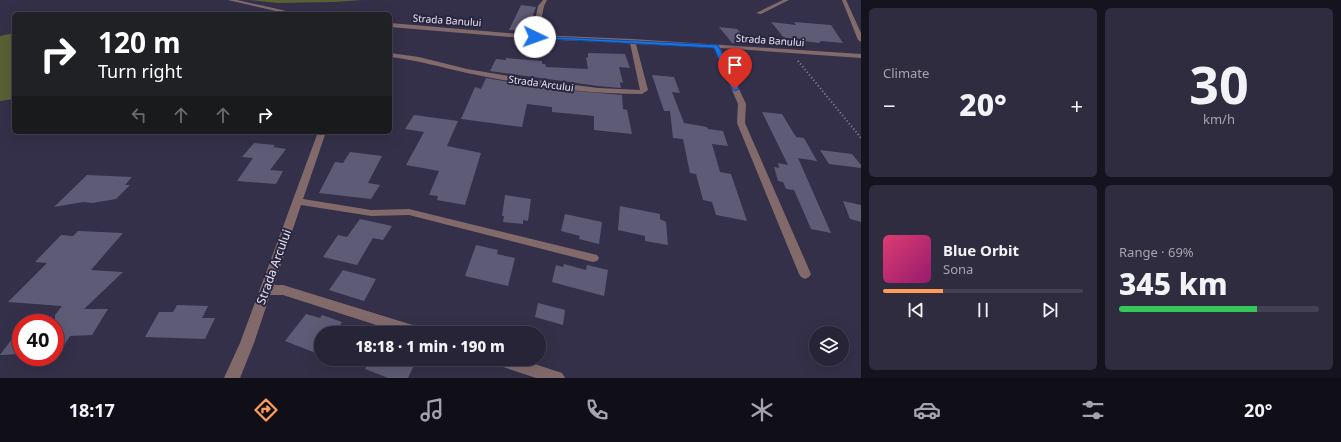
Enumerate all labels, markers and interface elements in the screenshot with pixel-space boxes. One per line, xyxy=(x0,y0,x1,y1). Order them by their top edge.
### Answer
street label: Strada Banului xyxy=(412,11,482,29)
position arrow xyxy=(514,16,556,58)
text: 120 m xyxy=(98,23,181,61)
icon: right xyxy=(32,28,84,80)
street label: Strada Banului xyxy=(735,31,805,49)
pin xyxy=(718,48,752,89)
text: 30 xyxy=(1189,48,1249,119)
icon: arrive xyxy=(724,54,746,76)
text: Turn right xyxy=(98,59,182,83)
text: Climate xyxy=(883,64,929,82)
street label: Strada Arcului xyxy=(508,72,574,94)
text: 20° xyxy=(959,84,1007,125)
text: − xyxy=(883,90,896,120)
text: + xyxy=(1070,90,1083,120)
icon: left xyxy=(128,104,150,126)
icon: ahead xyxy=(170,104,192,126)
icon: ahead xyxy=(212,104,234,126)
icon: right xyxy=(254,104,276,126)
text: km/h xyxy=(1203,110,1235,128)
street label: Strada Arcului xyxy=(252,227,295,307)
text: Blue Orbit xyxy=(943,240,1019,260)
text: Range · 69% xyxy=(1119,243,1194,261)
text: Sona xyxy=(943,260,973,278)
text: 345 km xyxy=(1119,263,1228,304)
icon: previous xyxy=(905,299,927,321)
icon: pause xyxy=(972,299,994,321)
icon: next xyxy=(1039,299,1061,321)
speed limit sign: 40 xyxy=(12,314,64,366)
map controls xyxy=(809,326,849,366)
button: layers xyxy=(809,326,849,366)
text: 18:18 · 1 min · 190 m xyxy=(355,336,505,356)
icon: directions xyxy=(252,396,280,424)
icon: music xyxy=(418,396,446,424)
icon: phone xyxy=(583,396,611,424)
icon: climate xyxy=(748,396,776,424)
icon: car xyxy=(913,396,941,424)
icon: filters xyxy=(1079,396,1107,424)
text: 18:17 xyxy=(69,398,115,422)
text: 20° xyxy=(1244,398,1272,422)

